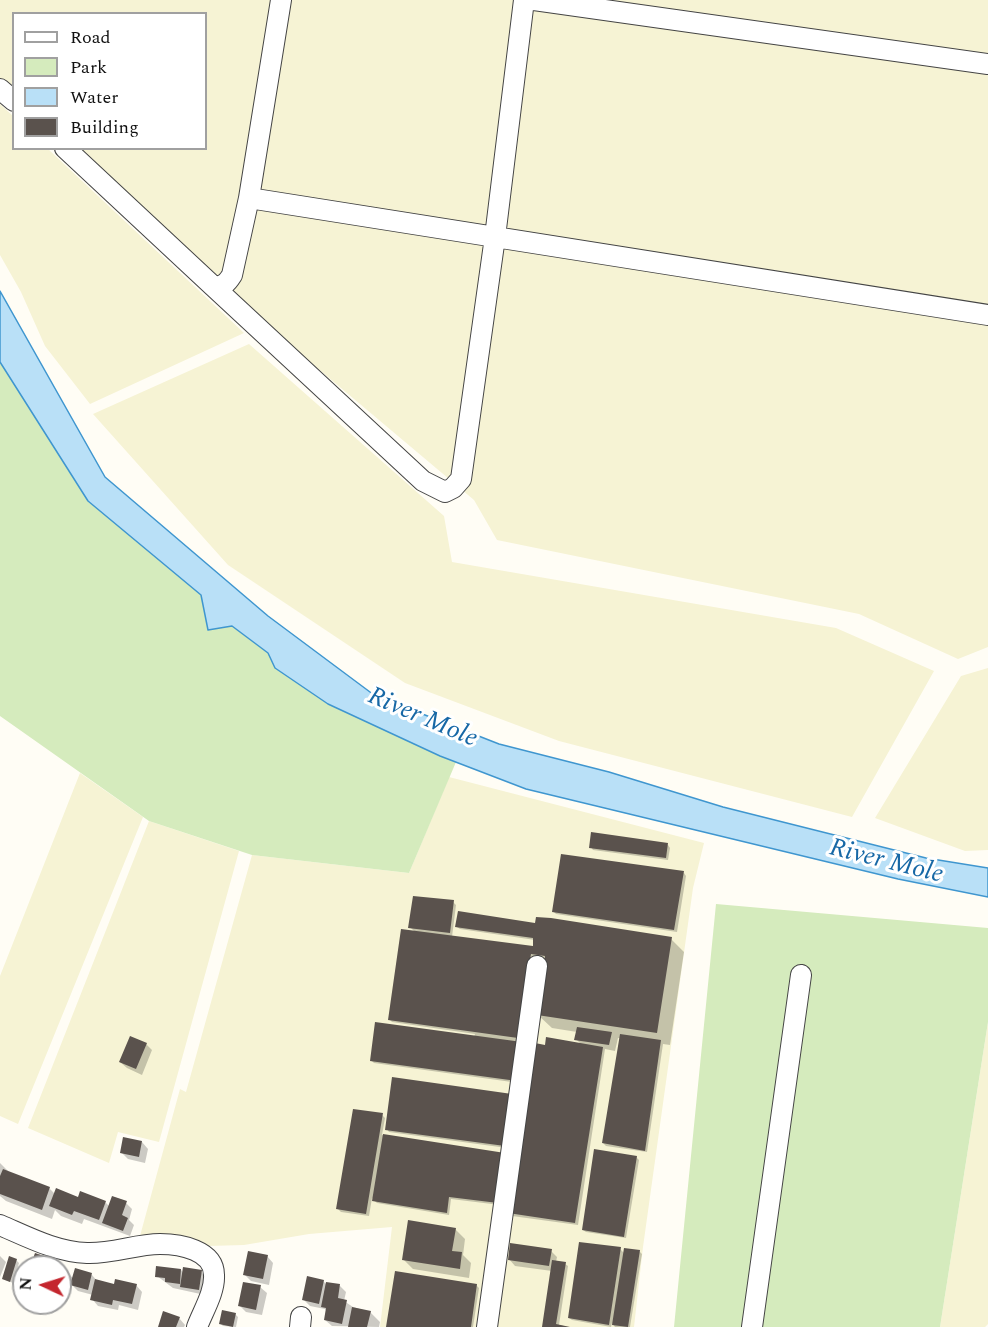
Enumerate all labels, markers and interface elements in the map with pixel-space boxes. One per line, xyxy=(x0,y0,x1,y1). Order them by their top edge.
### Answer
legend xyxy=(12,12,207,150)
text: Road xyxy=(70,24,111,51)
text: Park xyxy=(70,54,107,81)
text: Water xyxy=(70,84,118,111)
text: Building xyxy=(70,114,139,141)
water label: River Mole xyxy=(362,682,482,756)
water label: River Mole xyxy=(826,834,946,892)
north arrow xyxy=(12,1255,72,1315)
text: N xyxy=(14,1277,38,1291)

